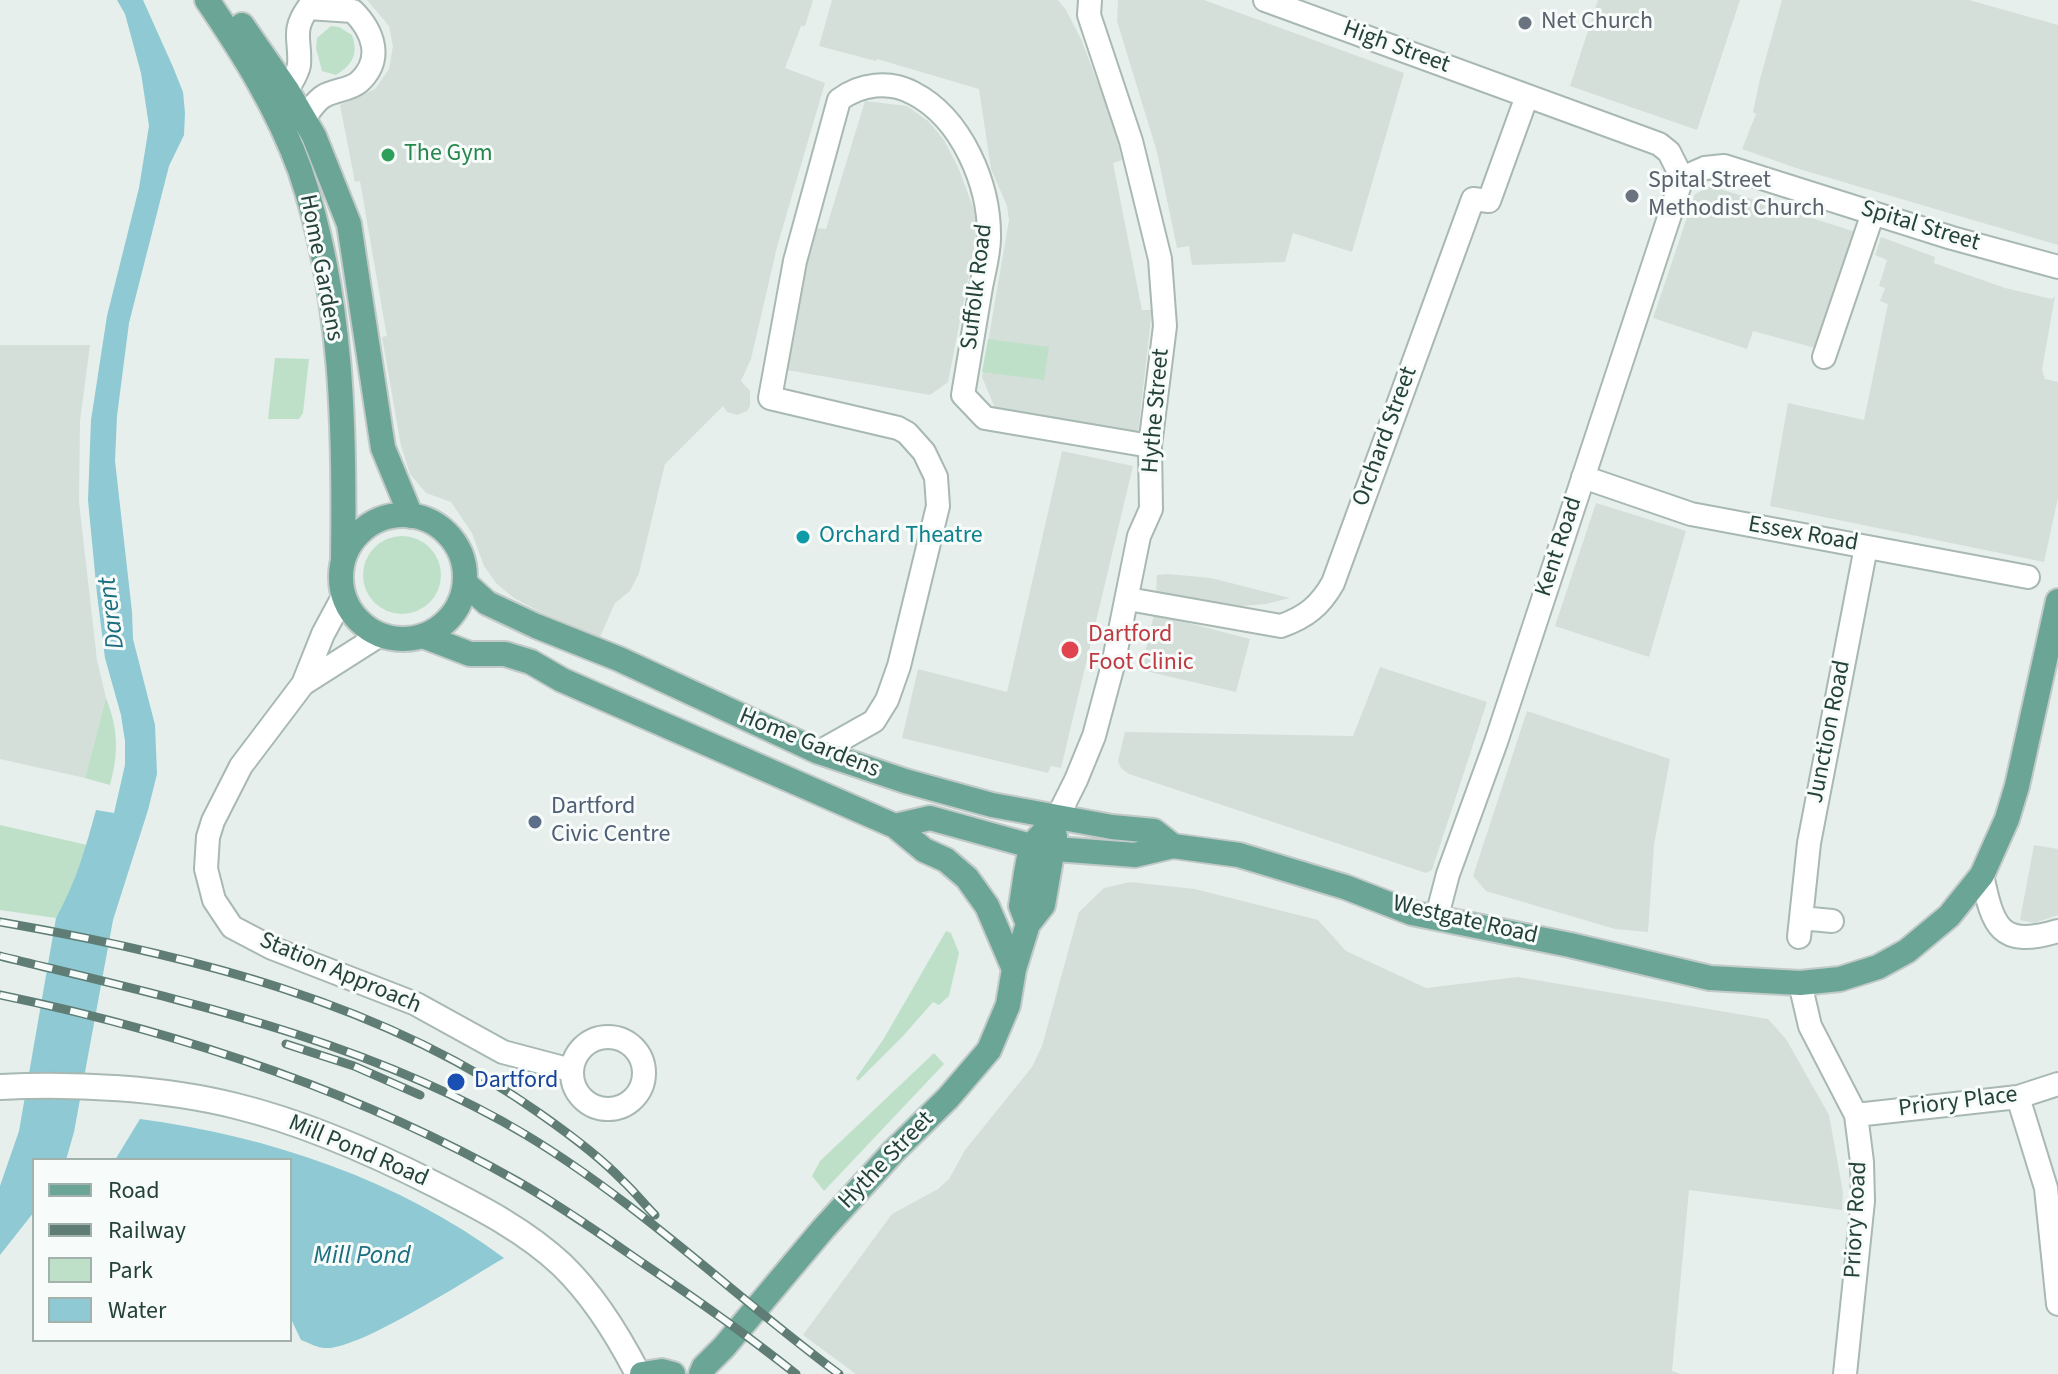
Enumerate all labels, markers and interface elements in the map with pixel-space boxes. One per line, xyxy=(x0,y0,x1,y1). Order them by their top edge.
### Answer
place label: Net Church xyxy=(1541,9,1653,37)
marker: Net Church xyxy=(1516,14,1534,32)
street label: High Street xyxy=(1339,15,1453,81)
place label: The Gym xyxy=(404,141,493,169)
marker: The Gym xyxy=(379,146,397,164)
place label: Spital Street Methodist Church xyxy=(1648,168,1825,224)
marker: Spital Street Methodist Church xyxy=(1623,187,1641,205)
street label: Home Gardens xyxy=(292,192,348,344)
street label: Spital Street xyxy=(1857,195,1983,259)
street label: Suffolk Road xyxy=(956,222,1000,352)
street label: Hythe Street xyxy=(1137,348,1177,474)
street label: Orchard Street xyxy=(1347,363,1425,511)
street label: Kent Road xyxy=(1530,493,1590,601)
street label: Essex Road xyxy=(1746,511,1860,559)
place label: Orchard Theatre xyxy=(819,523,983,551)
marker: Orchard Theatre xyxy=(794,528,812,546)
water label: Darent xyxy=(93,575,133,651)
place label: Dartford Foot Clinic xyxy=(1088,622,1194,678)
marker: Dartford Foot Clinic xyxy=(1059,639,1081,661)
street label: Junction Road xyxy=(1802,658,1858,806)
street label: Home Gardens xyxy=(735,703,883,785)
place label: Dartford Civic Centre xyxy=(551,794,670,850)
marker: Dartford Civic Centre xyxy=(526,813,544,831)
street label: Westgate Road xyxy=(1390,890,1540,952)
street label: Station Approach xyxy=(255,927,425,1021)
place label: Dartford xyxy=(474,1068,558,1096)
marker: Dartford xyxy=(445,1071,467,1093)
street label: Priory Place xyxy=(1897,1081,2019,1125)
street label: Hythe Street xyxy=(833,1106,941,1216)
street label: Mill Pond Road xyxy=(284,1110,432,1194)
legend xyxy=(32,1158,292,1342)
street label: Priory Road xyxy=(1840,1161,1874,1279)
text: Road xyxy=(108,1173,160,1208)
text: Railway xyxy=(108,1213,186,1248)
water label: Mill Pond xyxy=(313,1241,411,1273)
text: Park xyxy=(108,1253,153,1288)
text: Water xyxy=(108,1293,166,1328)

